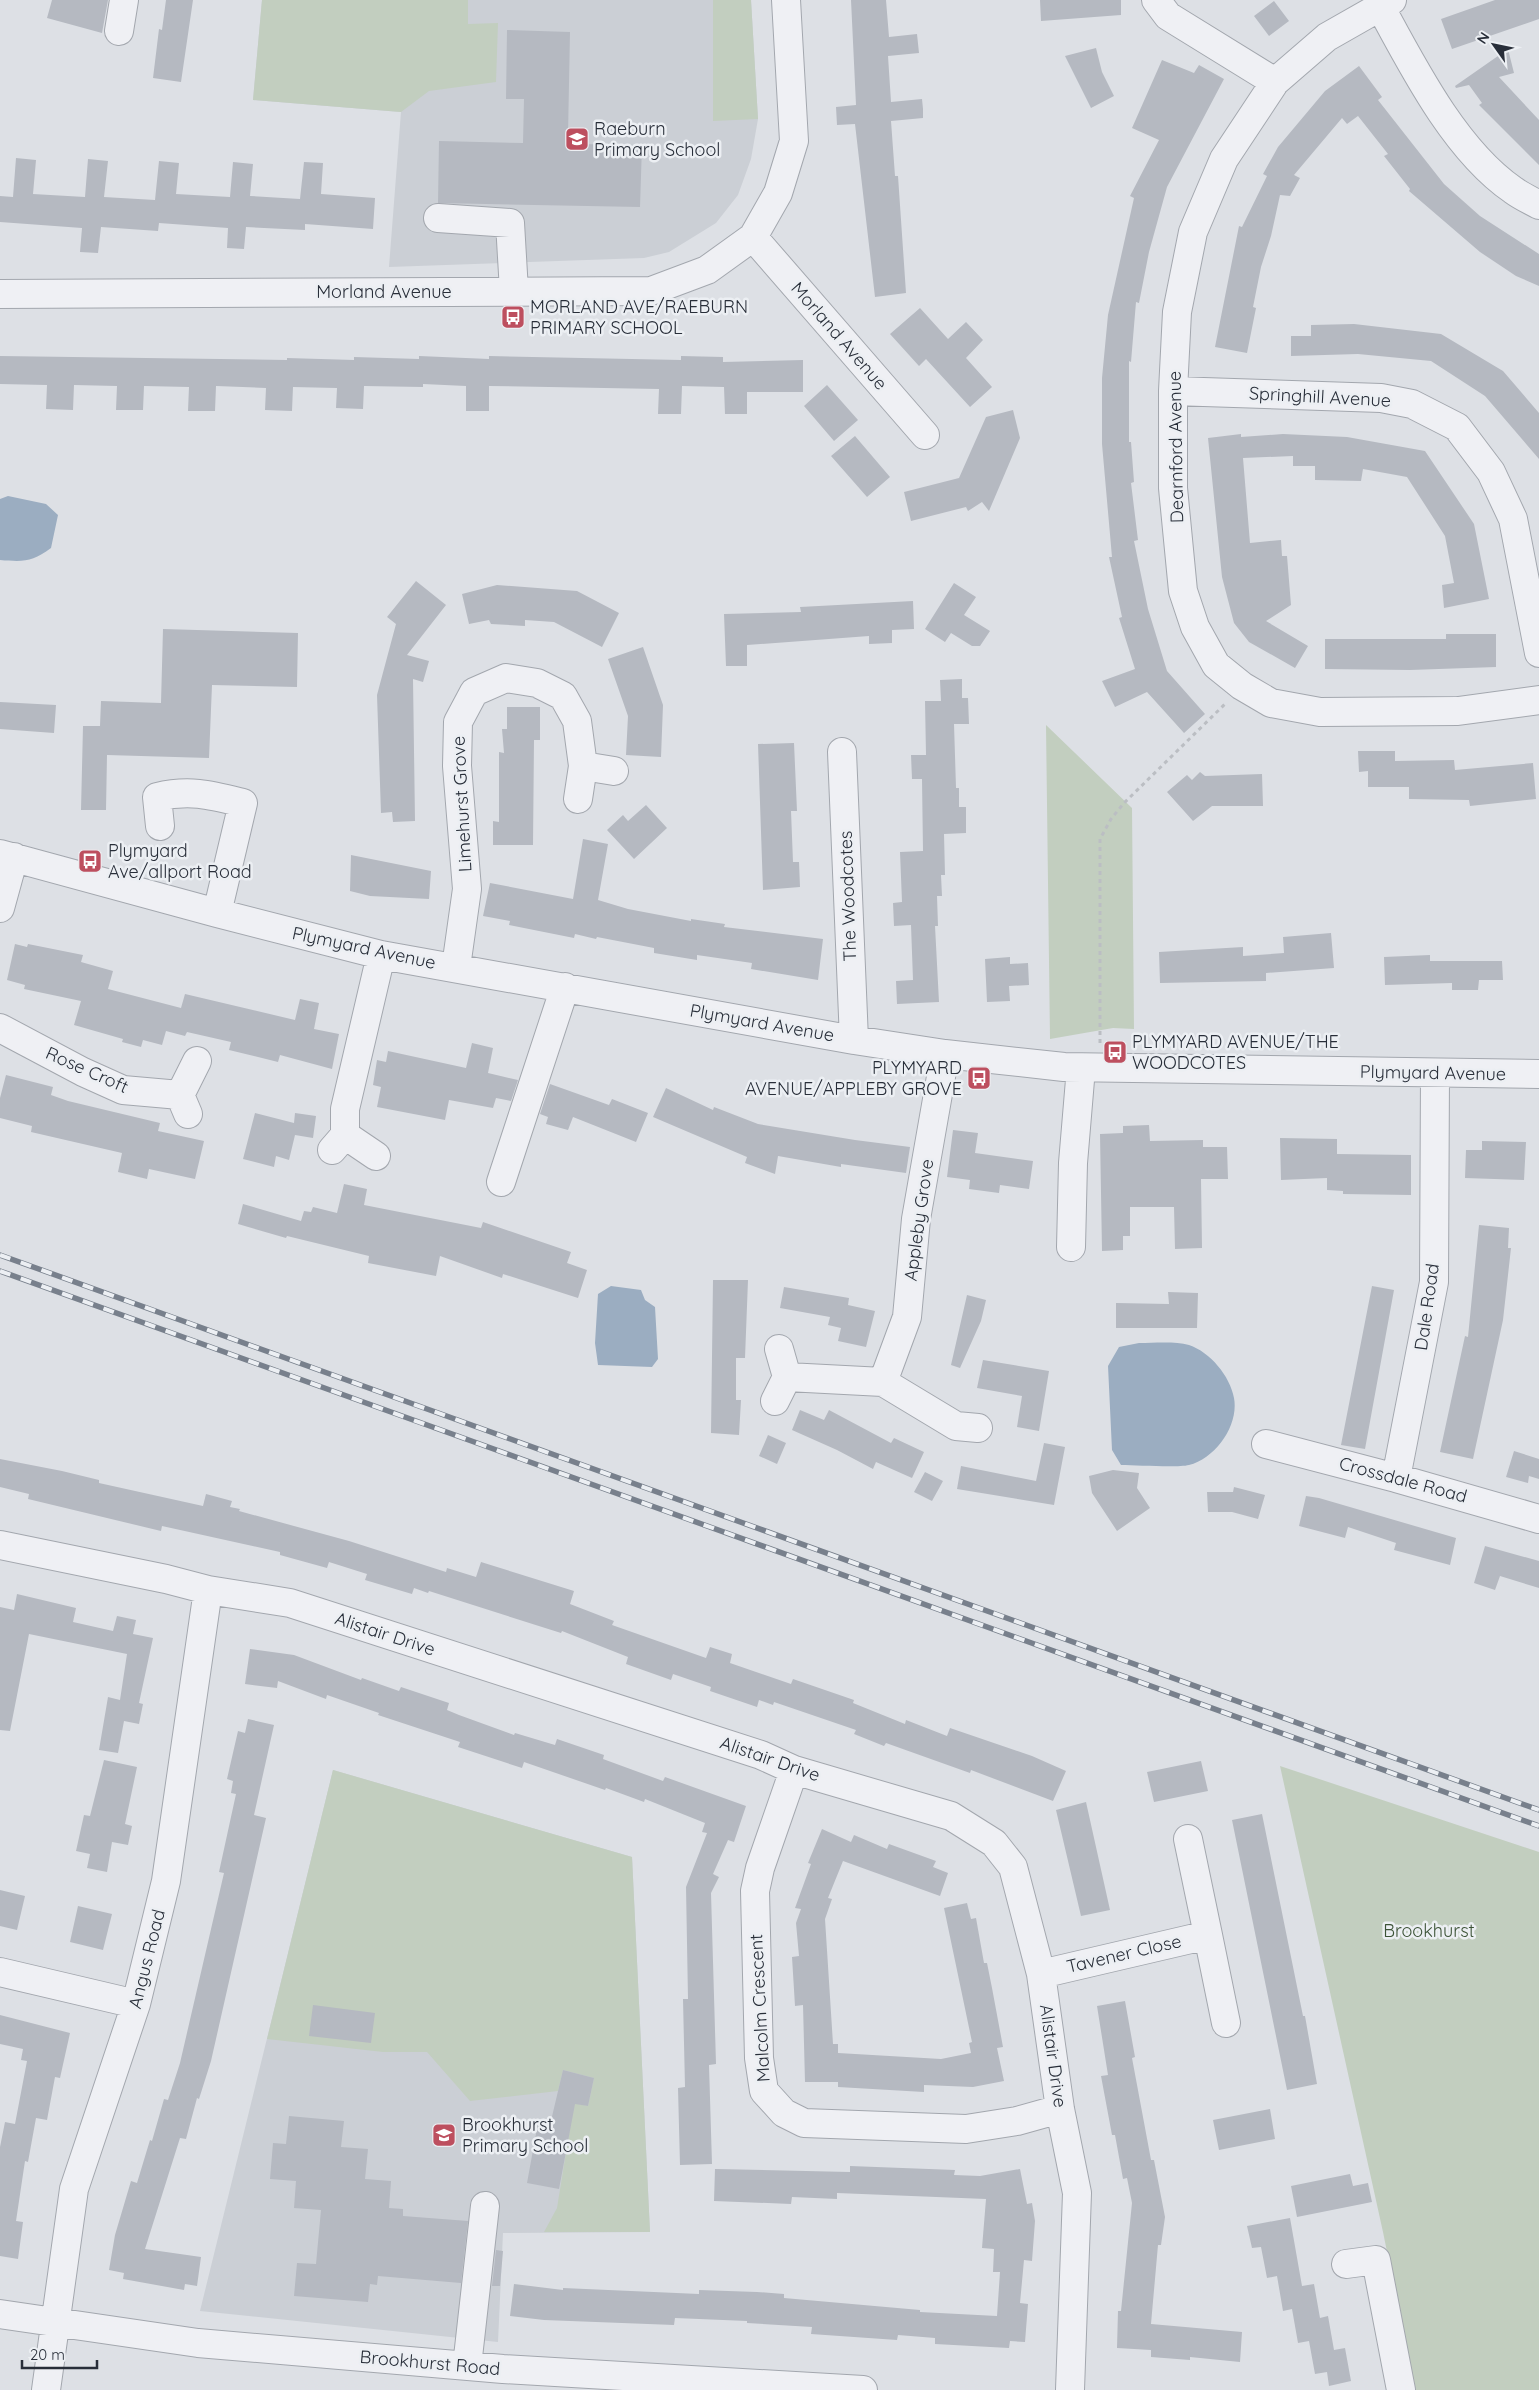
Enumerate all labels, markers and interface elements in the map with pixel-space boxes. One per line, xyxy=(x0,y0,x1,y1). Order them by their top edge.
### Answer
north arrow xyxy=(1469,20,1519,70)
text: N xyxy=(1473,29,1493,47)
place label: Raeburn Primary School xyxy=(594,117,720,161)
school or university icon: Raeburn Primary School xyxy=(564,126,590,152)
street label: Morland Avenue xyxy=(786,277,893,394)
street label: Morland Avenue xyxy=(316,280,452,303)
place label: MORLAND AVE/RAEBURN PRIMARY SCHOOL xyxy=(530,295,748,339)
bus stop icon: MORLAND AVE/RAEBURN PRIMARY SCHOOL xyxy=(500,304,526,330)
street label: Dearnford Avenue xyxy=(1163,371,1188,523)
street label: Springhill Avenue xyxy=(1248,381,1392,412)
street label: Limehurst Grove xyxy=(446,735,477,873)
street label: The Woodcotes xyxy=(834,830,861,962)
place label: Plymyard Ave/allport Road xyxy=(108,839,252,883)
bus stop icon: Plymyard Ave/allport Road xyxy=(77,848,103,874)
street label: Plymyard Avenue xyxy=(290,921,438,974)
street label: Plymyard Avenue xyxy=(688,998,836,1047)
place label: PLYMYARD AVENUE/THE WOODCOTES xyxy=(1132,1030,1339,1074)
bus stop icon: PLYMYARD AVENUE/THE WOODCOTES xyxy=(1102,1039,1128,1065)
street label: Rose Croft xyxy=(42,1041,132,1098)
place label: PLYMYARD AVENUE/APPLEBY GROVE xyxy=(745,1056,962,1100)
street label: Plymyard Avenue xyxy=(1360,1060,1506,1085)
bus stop icon: PLYMYARD AVENUE/APPLEBY GROVE xyxy=(966,1065,992,1091)
street label: Appleby Grove xyxy=(899,1157,938,1282)
street label: Dale Road xyxy=(1409,1262,1444,1352)
street label: Crossdale Road xyxy=(1337,1451,1470,1508)
street label: Alistair Drive xyxy=(332,1606,438,1661)
street label: Alistair Drive xyxy=(717,1731,823,1786)
street label: Angus Road xyxy=(123,1907,170,2011)
park label: Brookhurst xyxy=(1383,1919,1475,1942)
street label: Tavener Close xyxy=(1064,1929,1183,1978)
street label: Malcolm Crescent xyxy=(744,1933,775,2083)
street label: Alistair Drive xyxy=(1035,2003,1072,2109)
place label: Brookhurst Primary School xyxy=(462,2113,588,2157)
school or university icon: Brookhurst Primary School xyxy=(431,2122,457,2148)
scale bar xyxy=(22,2338,98,2370)
text: 20 m xyxy=(30,2345,65,2364)
street label: Brookhurst Road xyxy=(359,2345,501,2380)

